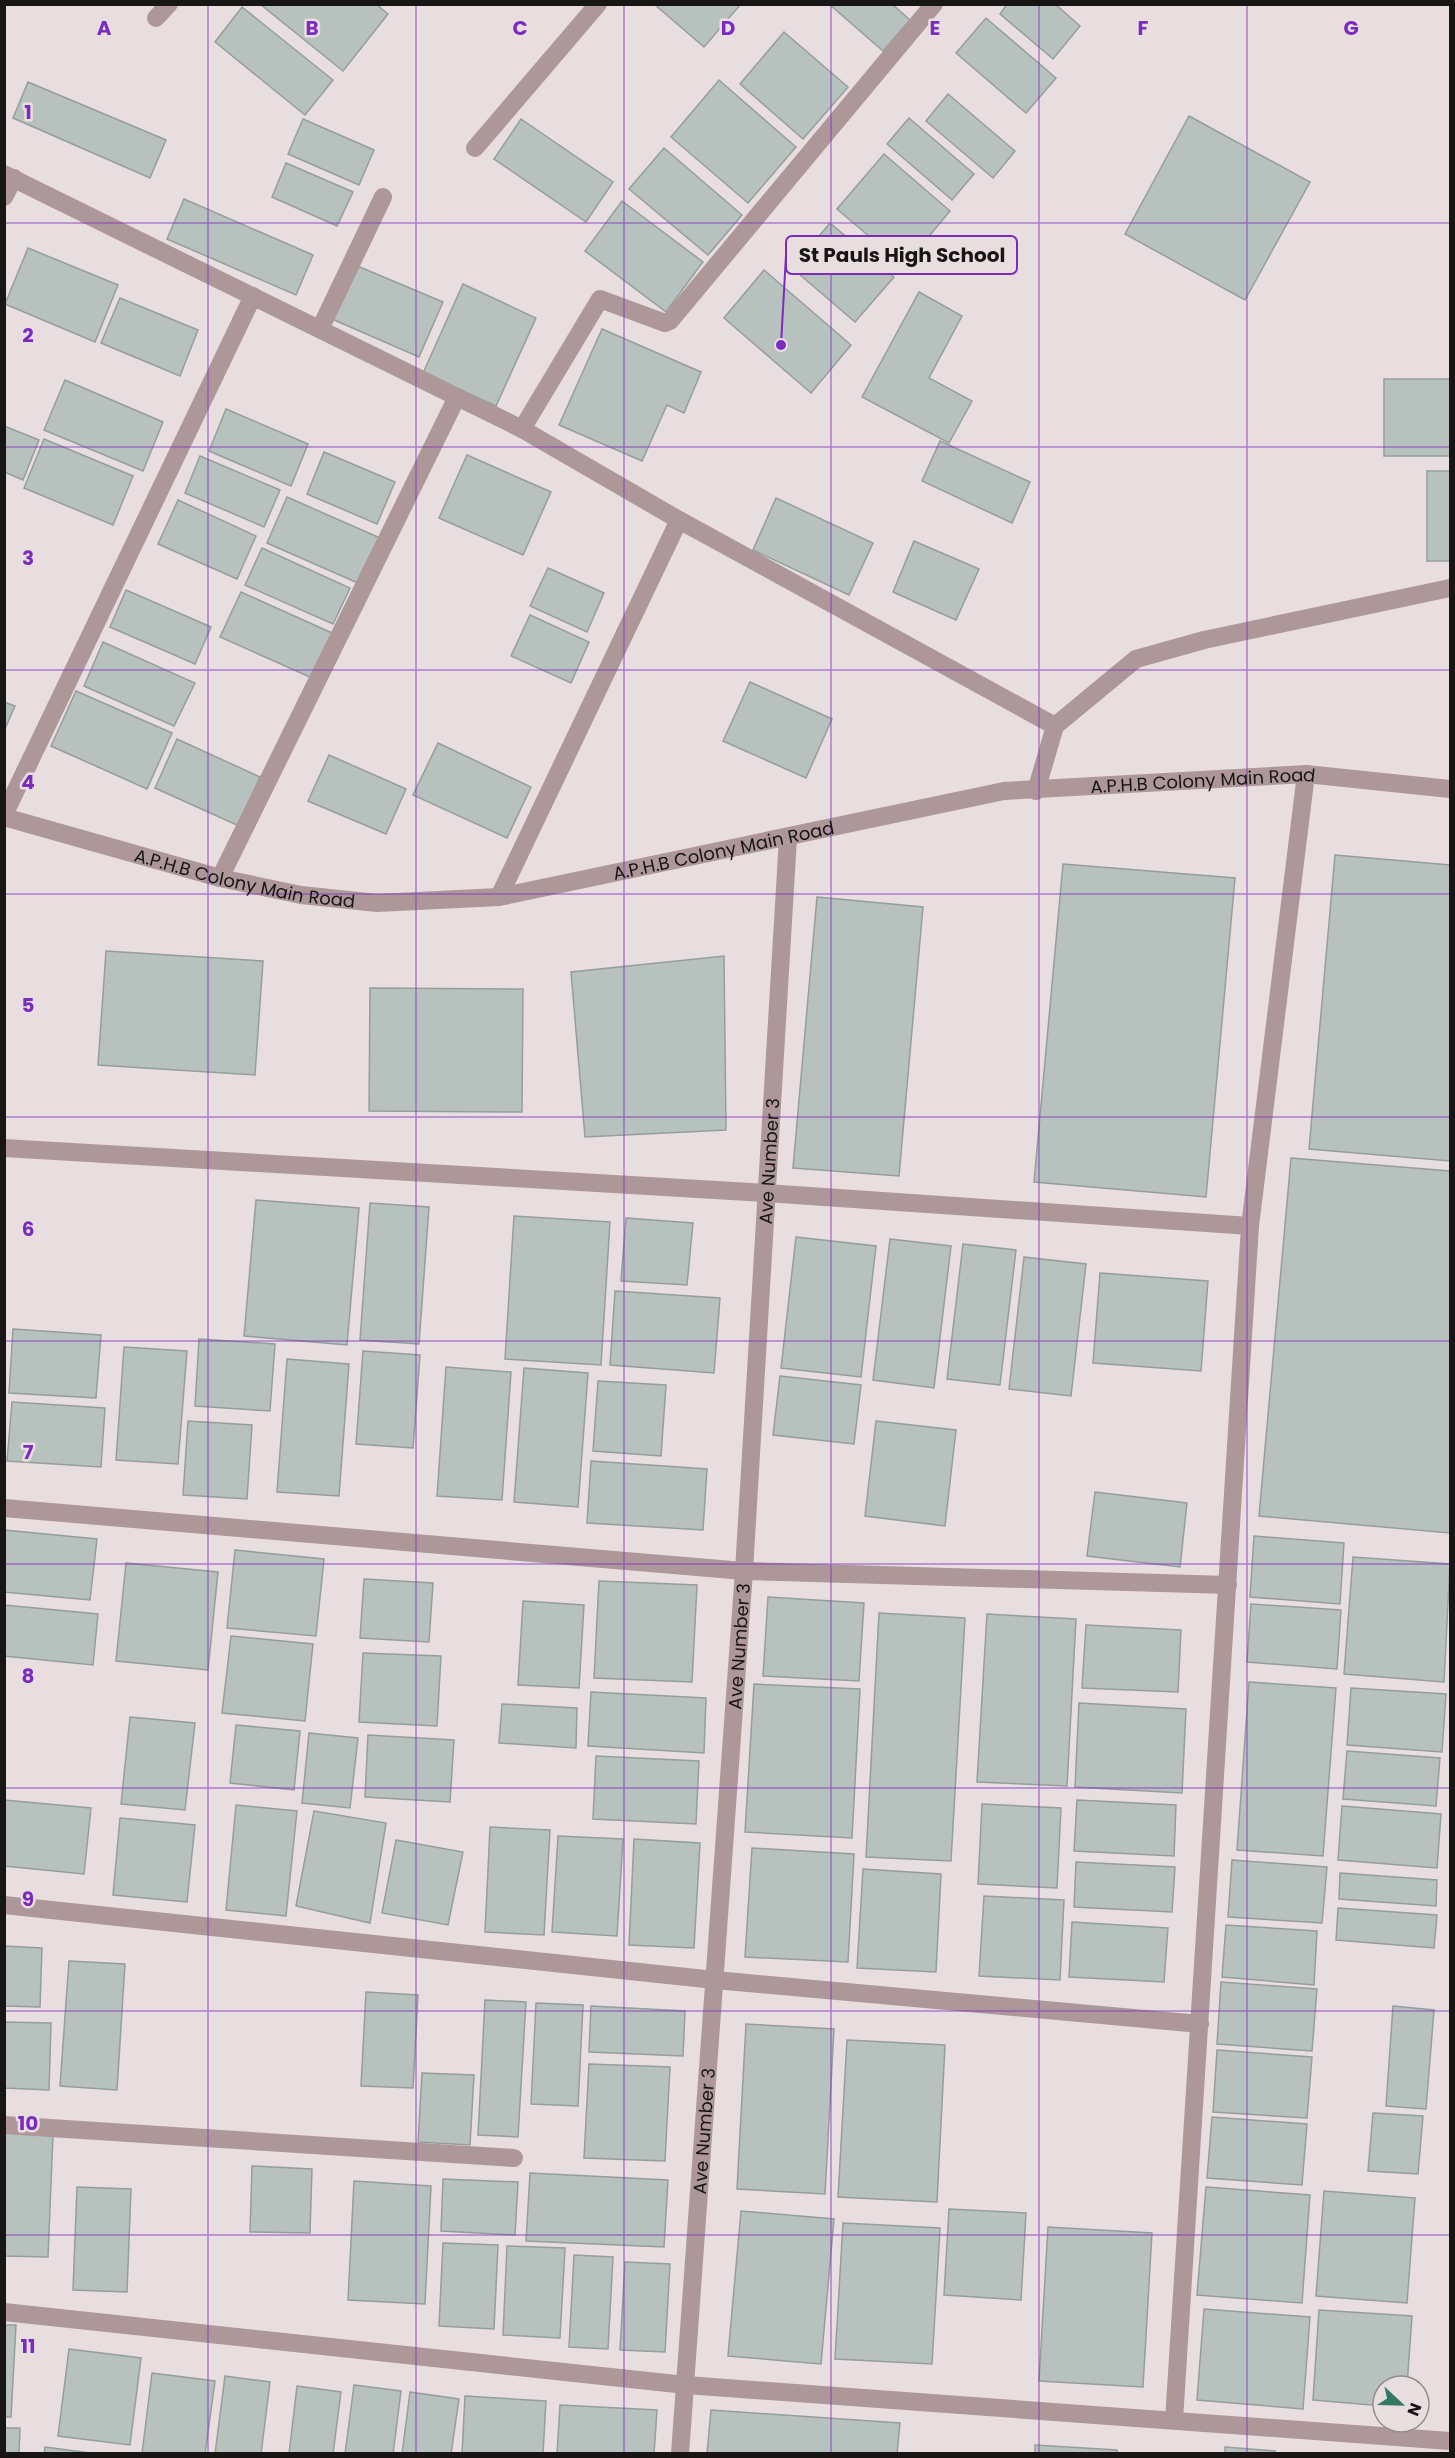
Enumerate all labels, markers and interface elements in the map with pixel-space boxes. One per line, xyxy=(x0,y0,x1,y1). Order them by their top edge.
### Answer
text: A xyxy=(97,14,112,42)
text: B xyxy=(305,14,319,42)
text: C xyxy=(512,14,528,42)
text: D xyxy=(721,14,735,42)
text: E xyxy=(930,14,940,42)
text: F xyxy=(1138,14,1149,42)
text: G xyxy=(1343,14,1359,42)
text: 1 xyxy=(24,98,32,126)
callout: St Pauls High School xyxy=(786,236,1017,274)
text: St Pauls High School xyxy=(799,241,1005,269)
text: 2 xyxy=(22,321,34,349)
text: 3 xyxy=(22,544,34,572)
street label: A.P.H.B Colony Main Road xyxy=(1090,761,1317,799)
text: 4 xyxy=(21,768,35,796)
street label: A.P.H.B Colony Main Road xyxy=(610,815,836,885)
street label: A.P.H.B Colony Main Road xyxy=(132,842,357,913)
text: 5 xyxy=(22,991,35,1019)
street label: Ave Number 3 xyxy=(752,1097,785,1225)
text: 6 xyxy=(22,1215,34,1243)
text: 7 xyxy=(23,1438,34,1466)
street label: Ave Number 3 xyxy=(722,1582,756,1710)
text: 8 xyxy=(22,1662,34,1690)
text: 9 xyxy=(22,1885,34,1913)
street label: Ave Number 3 xyxy=(686,2067,720,2195)
text: 10 xyxy=(18,2109,38,2137)
text: 11 xyxy=(20,2332,36,2360)
north arrow xyxy=(1371,2374,1431,2434)
text: N xyxy=(1402,2400,1427,2419)

